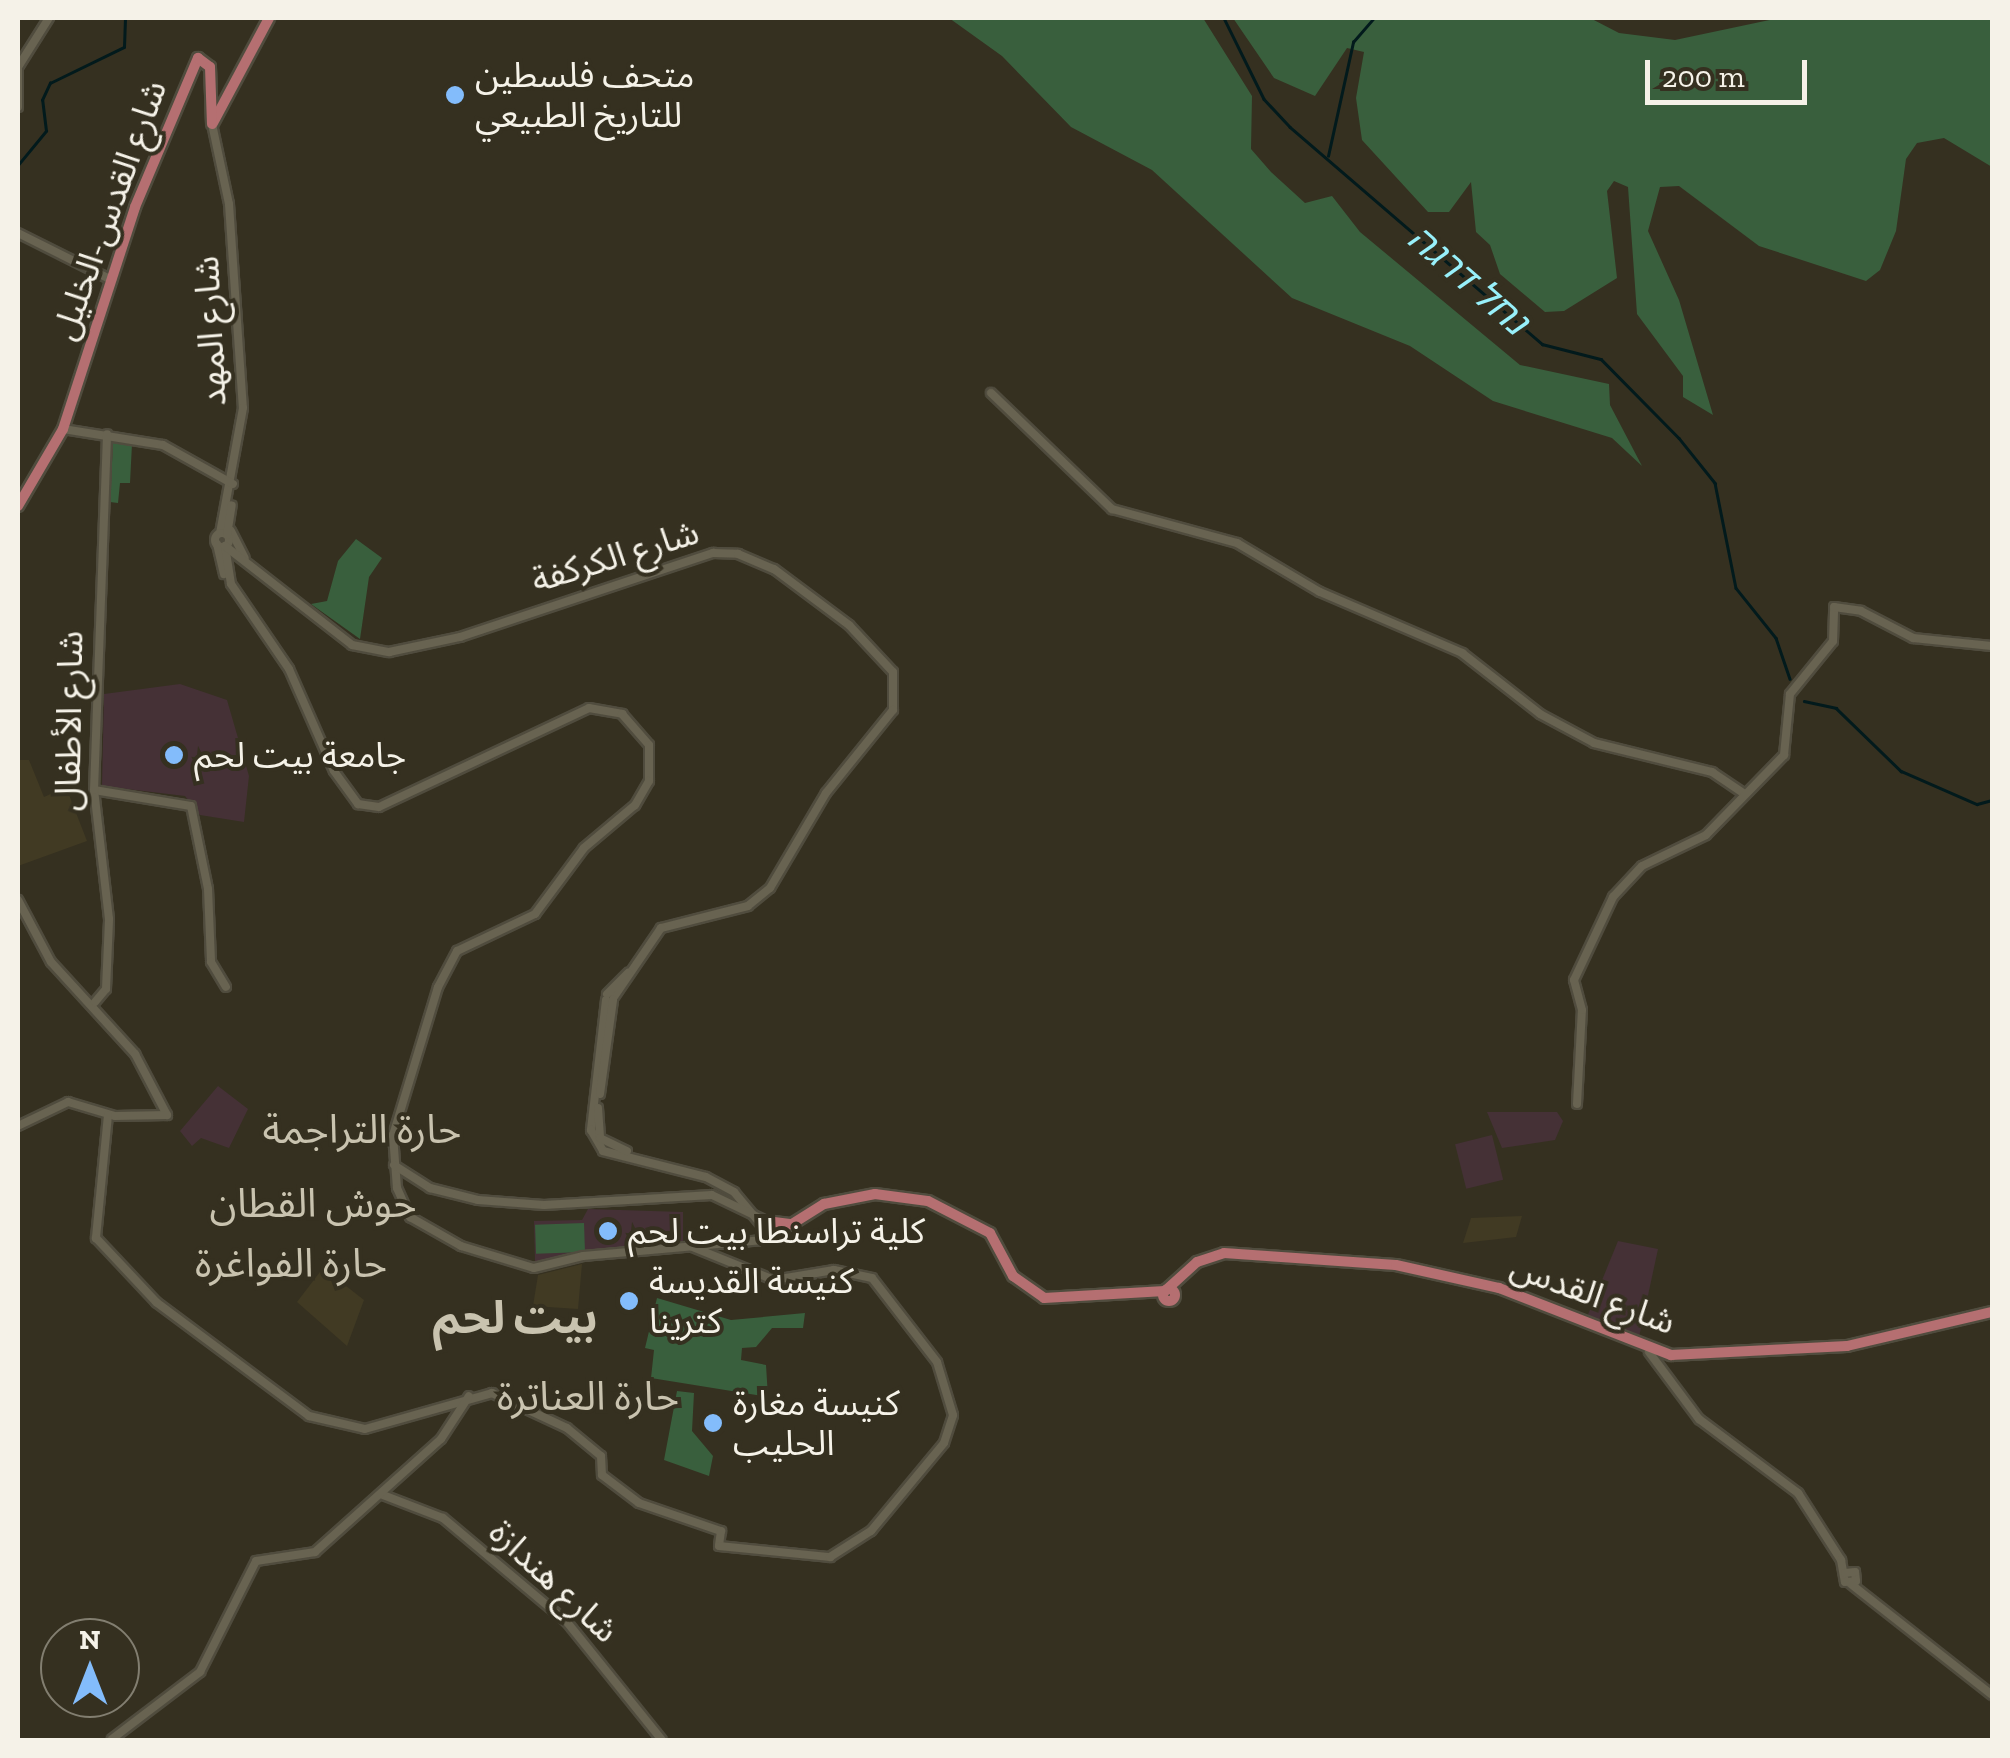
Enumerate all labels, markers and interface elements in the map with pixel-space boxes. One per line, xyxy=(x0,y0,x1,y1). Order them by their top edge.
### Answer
scale bar xyxy=(1650,40,1812,102)
place label: متحف فلسطين للتاريخ الطبيعي xyxy=(475,54,694,136)
text: 200 m xyxy=(1662,59,1745,95)
street label: شارع القدس-الخليل xyxy=(43,75,175,345)
marker: متحف فلسطين للتاريخ الطبيعي xyxy=(444,84,466,106)
water label: נחל דרגה xyxy=(1398,215,1538,345)
street label: شارع المهد xyxy=(185,255,235,407)
street label: شارع الكركفة xyxy=(526,511,704,601)
street label: شارع الأطفال xyxy=(46,630,92,812)
place label: جامعة بيت لحم xyxy=(194,734,406,776)
marker: جامعة بيت لحم xyxy=(163,744,185,766)
district label: حارة التراجمة xyxy=(263,1105,461,1153)
district label: حوش القطان xyxy=(209,1179,417,1227)
place label: كلية تراسنطا بيت لحم xyxy=(628,1210,925,1252)
marker: كلية تراسنطا بيت لحم xyxy=(597,1220,619,1242)
district label: حارة الفواغرة xyxy=(195,1239,387,1287)
street label: شارع القدس xyxy=(1505,1245,1681,1343)
place label: كنيسة القديسة كترينا xyxy=(649,1260,854,1342)
marker: كنيسة القديسة كترينا xyxy=(618,1290,640,1312)
district label: بيت لحم xyxy=(432,1292,598,1346)
district label: حارة العناترة xyxy=(497,1372,679,1420)
place label: كنيسة مغارة الحليب xyxy=(733,1382,900,1464)
marker: كنيسة مغارة الحليب xyxy=(702,1412,724,1434)
street label: شارع هندازة xyxy=(481,1511,627,1651)
north arrow xyxy=(40,1618,140,1718)
text: N xyxy=(79,1623,101,1656)

